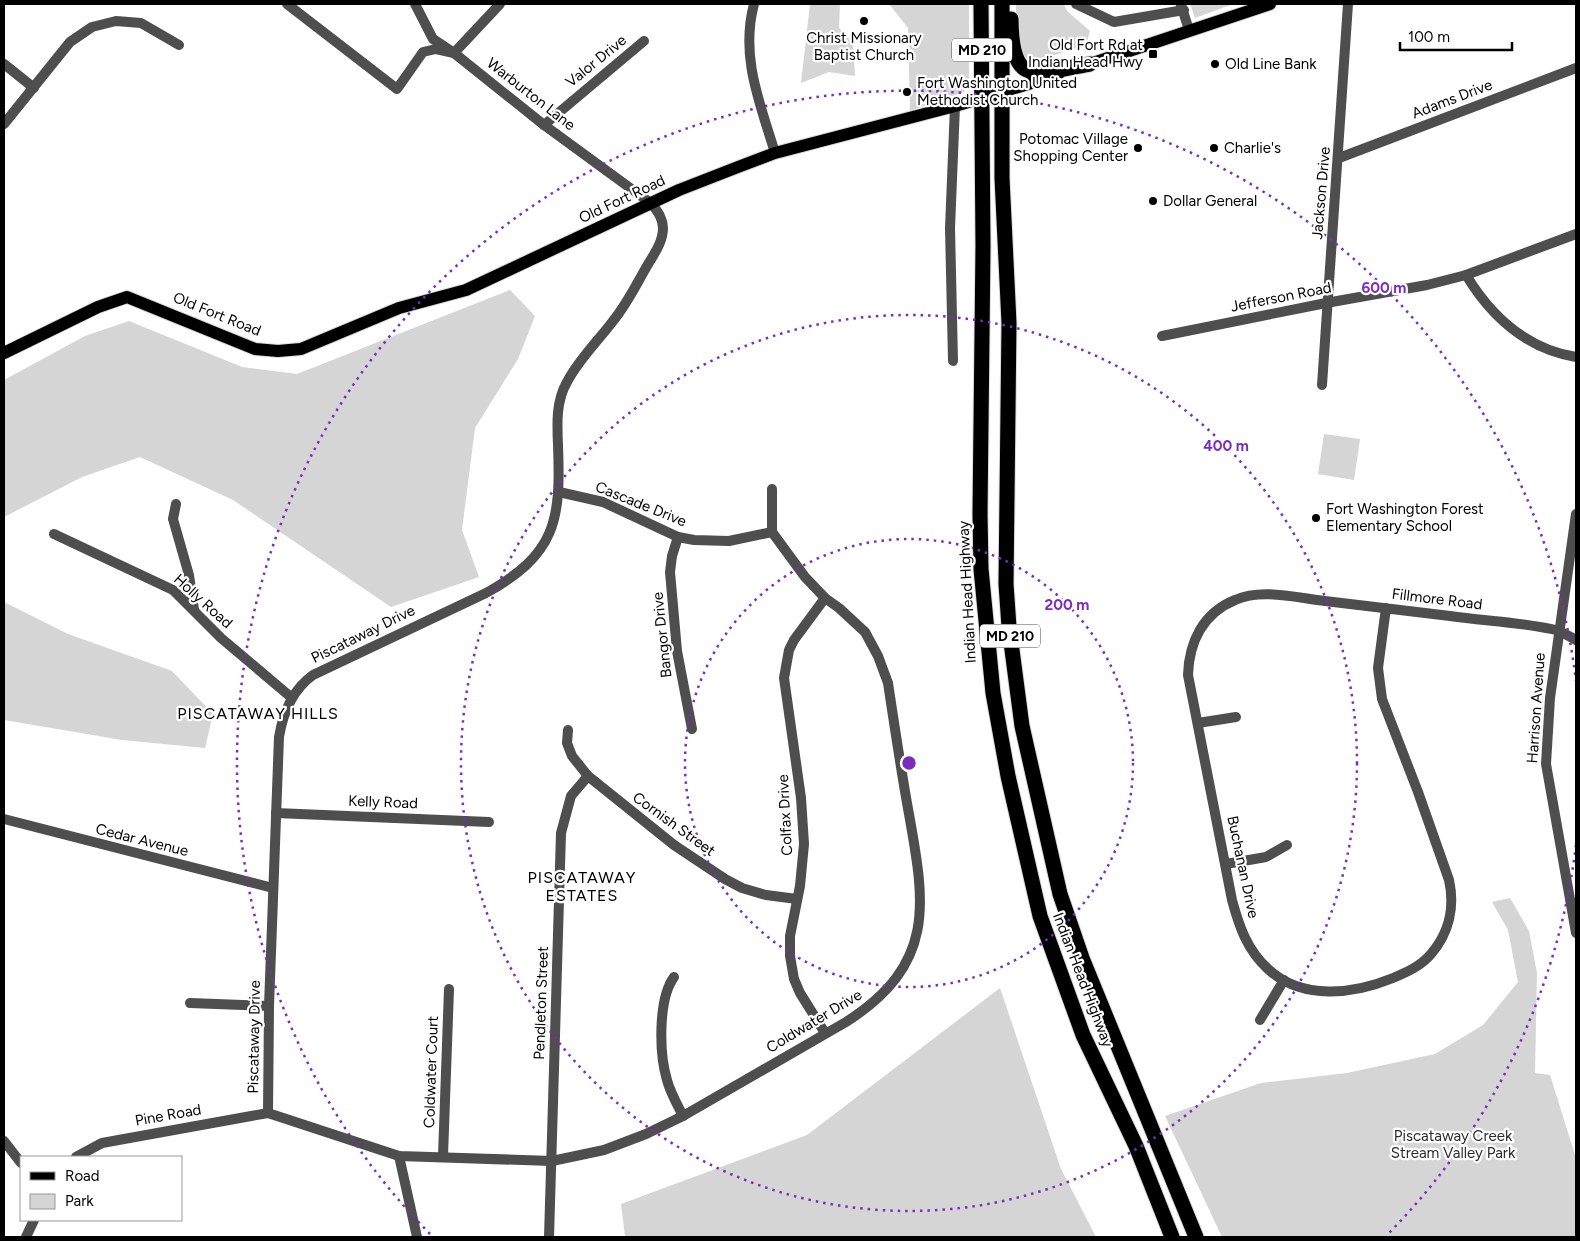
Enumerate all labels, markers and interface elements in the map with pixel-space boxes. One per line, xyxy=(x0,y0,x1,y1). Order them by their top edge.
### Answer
marker: Christ Missionary Baptist Church xyxy=(858,15,870,27)
scale bar xyxy=(1400,20,1512,52)
text: 100 m xyxy=(1408,28,1450,46)
place label: Christ Missionary Baptist Church xyxy=(806,29,922,64)
street label: Valor Drive xyxy=(562,31,630,91)
place label: Old Fort Rd at Indian Head Hwy xyxy=(1028,36,1143,71)
road number: MD 210 xyxy=(952,38,1012,62)
marker: Old Fort Rd at Indian Head Hwy xyxy=(1147,48,1159,60)
street label: Warburton Lane xyxy=(483,54,579,134)
place label: Old Line Bank xyxy=(1225,55,1317,73)
marker: Old Line Bank xyxy=(1209,58,1221,70)
place label: Fort Washington United Methodist Church xyxy=(917,74,1077,109)
street label: Adams Drive xyxy=(1409,75,1495,123)
marker: Fort Washington United Methodist Church xyxy=(901,86,913,98)
place label: Potomac Village Shopping Center xyxy=(1013,130,1128,165)
place label: Charlie's xyxy=(1224,139,1281,157)
marker: Potomac Village Shopping Center xyxy=(1132,142,1144,154)
marker: Charlie's xyxy=(1208,142,1220,154)
street label: Jackson Drive xyxy=(1308,146,1334,240)
street label: Old Fort Road xyxy=(576,171,668,227)
place label: Dollar General xyxy=(1163,192,1257,210)
marker: Dollar General xyxy=(1147,195,1159,207)
street label: Jefferson Road xyxy=(1229,278,1333,316)
text: 600 m xyxy=(1362,279,1406,297)
street label: Old Fort Road xyxy=(170,288,264,340)
text: 400 m xyxy=(1203,437,1249,455)
street label: Cascade Drive xyxy=(593,478,689,530)
place label: Fort Washington Forest Elementary School xyxy=(1326,500,1484,535)
marker: Fort Washington Forest Elementary School xyxy=(1310,512,1322,524)
street label: Indian Head Highway xyxy=(954,520,980,664)
street label: Holly Road xyxy=(170,570,236,632)
street label: Fillmore Road xyxy=(1391,585,1483,613)
street label: Bangor Drive xyxy=(649,591,675,679)
text: 200 m xyxy=(1045,596,1089,614)
street label: Piscataway Drive xyxy=(308,601,418,667)
road number: MD 210 xyxy=(980,624,1040,648)
street label: Harrison Avenue xyxy=(1523,652,1549,764)
district label: PISCATAWAY HILLS xyxy=(177,704,339,723)
centre of rings xyxy=(900,754,918,772)
street label: Colfax Drive xyxy=(774,774,796,856)
street label: Cornish Street xyxy=(629,788,719,860)
street label: Kelly Road xyxy=(348,792,418,812)
street label: Buchanan Drive xyxy=(1223,814,1263,920)
street label: Cedar Avenue xyxy=(94,820,190,860)
district label: PISCATAWAY ESTATES xyxy=(528,868,636,905)
street label: Indian Head Highway xyxy=(1049,910,1117,1050)
street label: Pendleton Street xyxy=(530,946,552,1060)
street label: Piscataway Drive xyxy=(244,980,264,1094)
street label: Coldwater Drive xyxy=(763,985,865,1057)
street label: Coldwater Court xyxy=(420,1015,442,1128)
street label: Pine Road xyxy=(133,1100,203,1130)
park label: Piscataway Creek Stream Valley Park xyxy=(1391,1127,1516,1162)
legend xyxy=(20,1156,182,1221)
text: Road xyxy=(65,1167,100,1185)
text: Park xyxy=(65,1192,94,1210)

